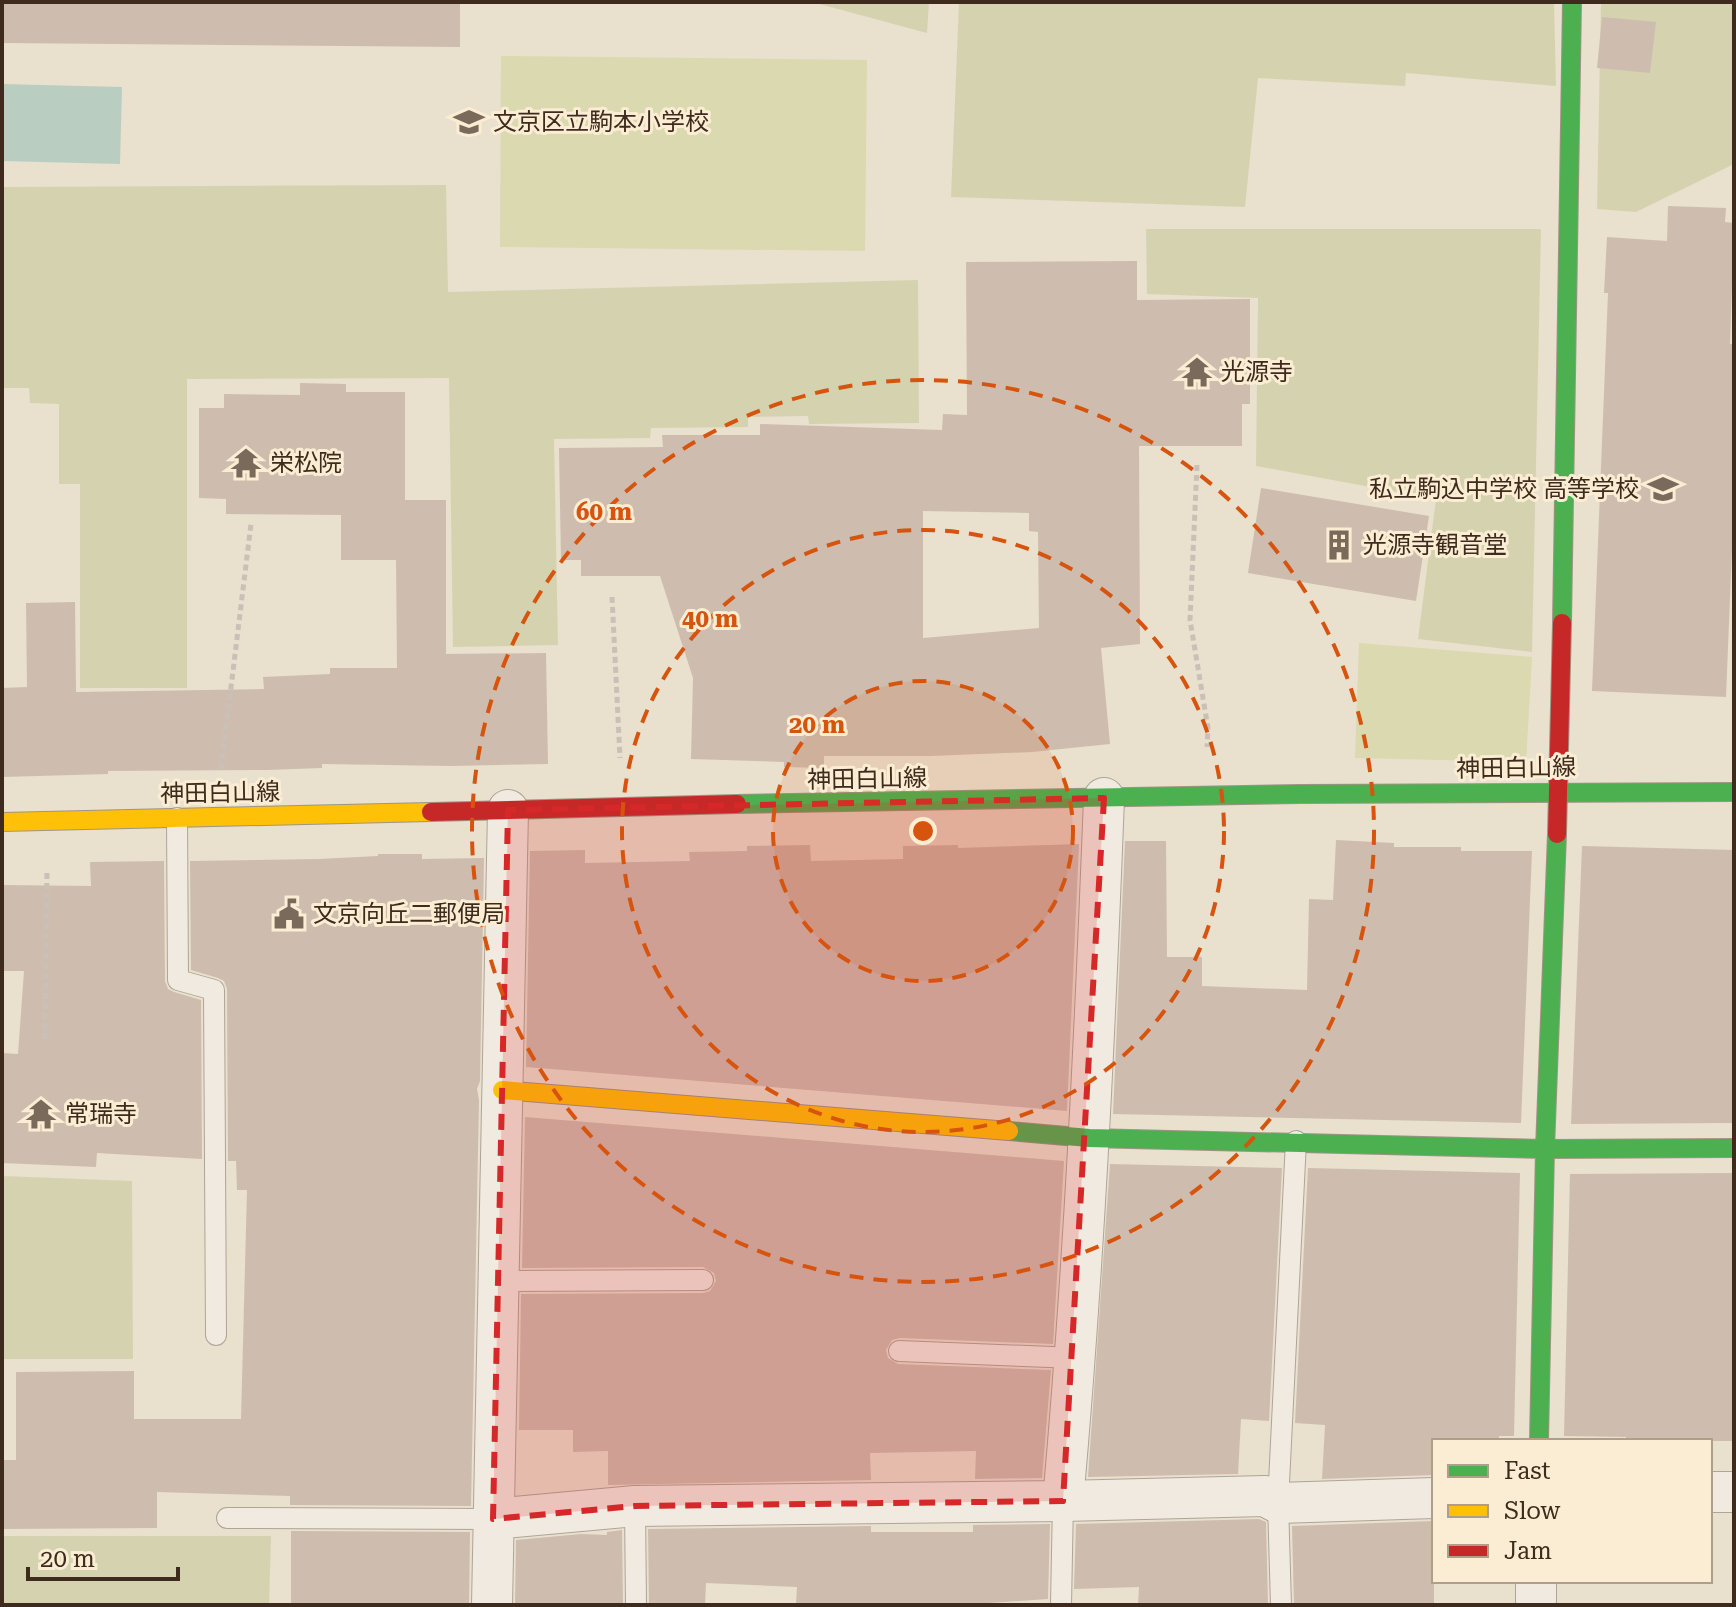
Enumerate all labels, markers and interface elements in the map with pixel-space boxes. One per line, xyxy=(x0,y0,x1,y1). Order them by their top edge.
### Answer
school or university icon: 文京区立駒本小学校 xyxy=(452,105,486,139)
place label: 文京区立駒本小学校 xyxy=(493,108,709,136)
temple icon: 光源寺 xyxy=(1180,355,1214,389)
place label: 光源寺 xyxy=(1221,358,1293,386)
temple icon: 栄松院 xyxy=(229,446,263,480)
place label: 栄松院 xyxy=(270,449,342,477)
school or university icon: 私立駒込中学校 高等学校 xyxy=(1646,472,1680,506)
place label: 私立駒込中学校 高等学校 xyxy=(1369,475,1639,503)
text: 60 m xyxy=(576,498,632,526)
building icon: 光源寺観音堂 xyxy=(1322,528,1356,562)
place label: 光源寺観音堂 xyxy=(1363,531,1507,559)
text: 40 m xyxy=(682,605,738,633)
text: 20 m xyxy=(789,711,845,739)
street label: 神田白山線 xyxy=(1456,753,1576,783)
street label: 神田白山線 xyxy=(807,764,927,794)
street label: 神田白山線 xyxy=(160,778,280,808)
centre of rings xyxy=(909,817,937,845)
public building icon: 文京向丘二郵便局 xyxy=(272,897,306,931)
place label: 文京向丘二郵便局 xyxy=(313,900,505,928)
temple icon: 常瑞寺 xyxy=(24,1097,58,1131)
place label: 常瑞寺 xyxy=(65,1100,137,1128)
legend xyxy=(1432,1439,1712,1583)
text: Fast xyxy=(1504,1457,1551,1485)
text: Slow xyxy=(1504,1497,1561,1525)
scale bar xyxy=(28,1531,178,1581)
text: Jam xyxy=(1504,1537,1552,1565)
text: 20 m xyxy=(40,1545,95,1573)

